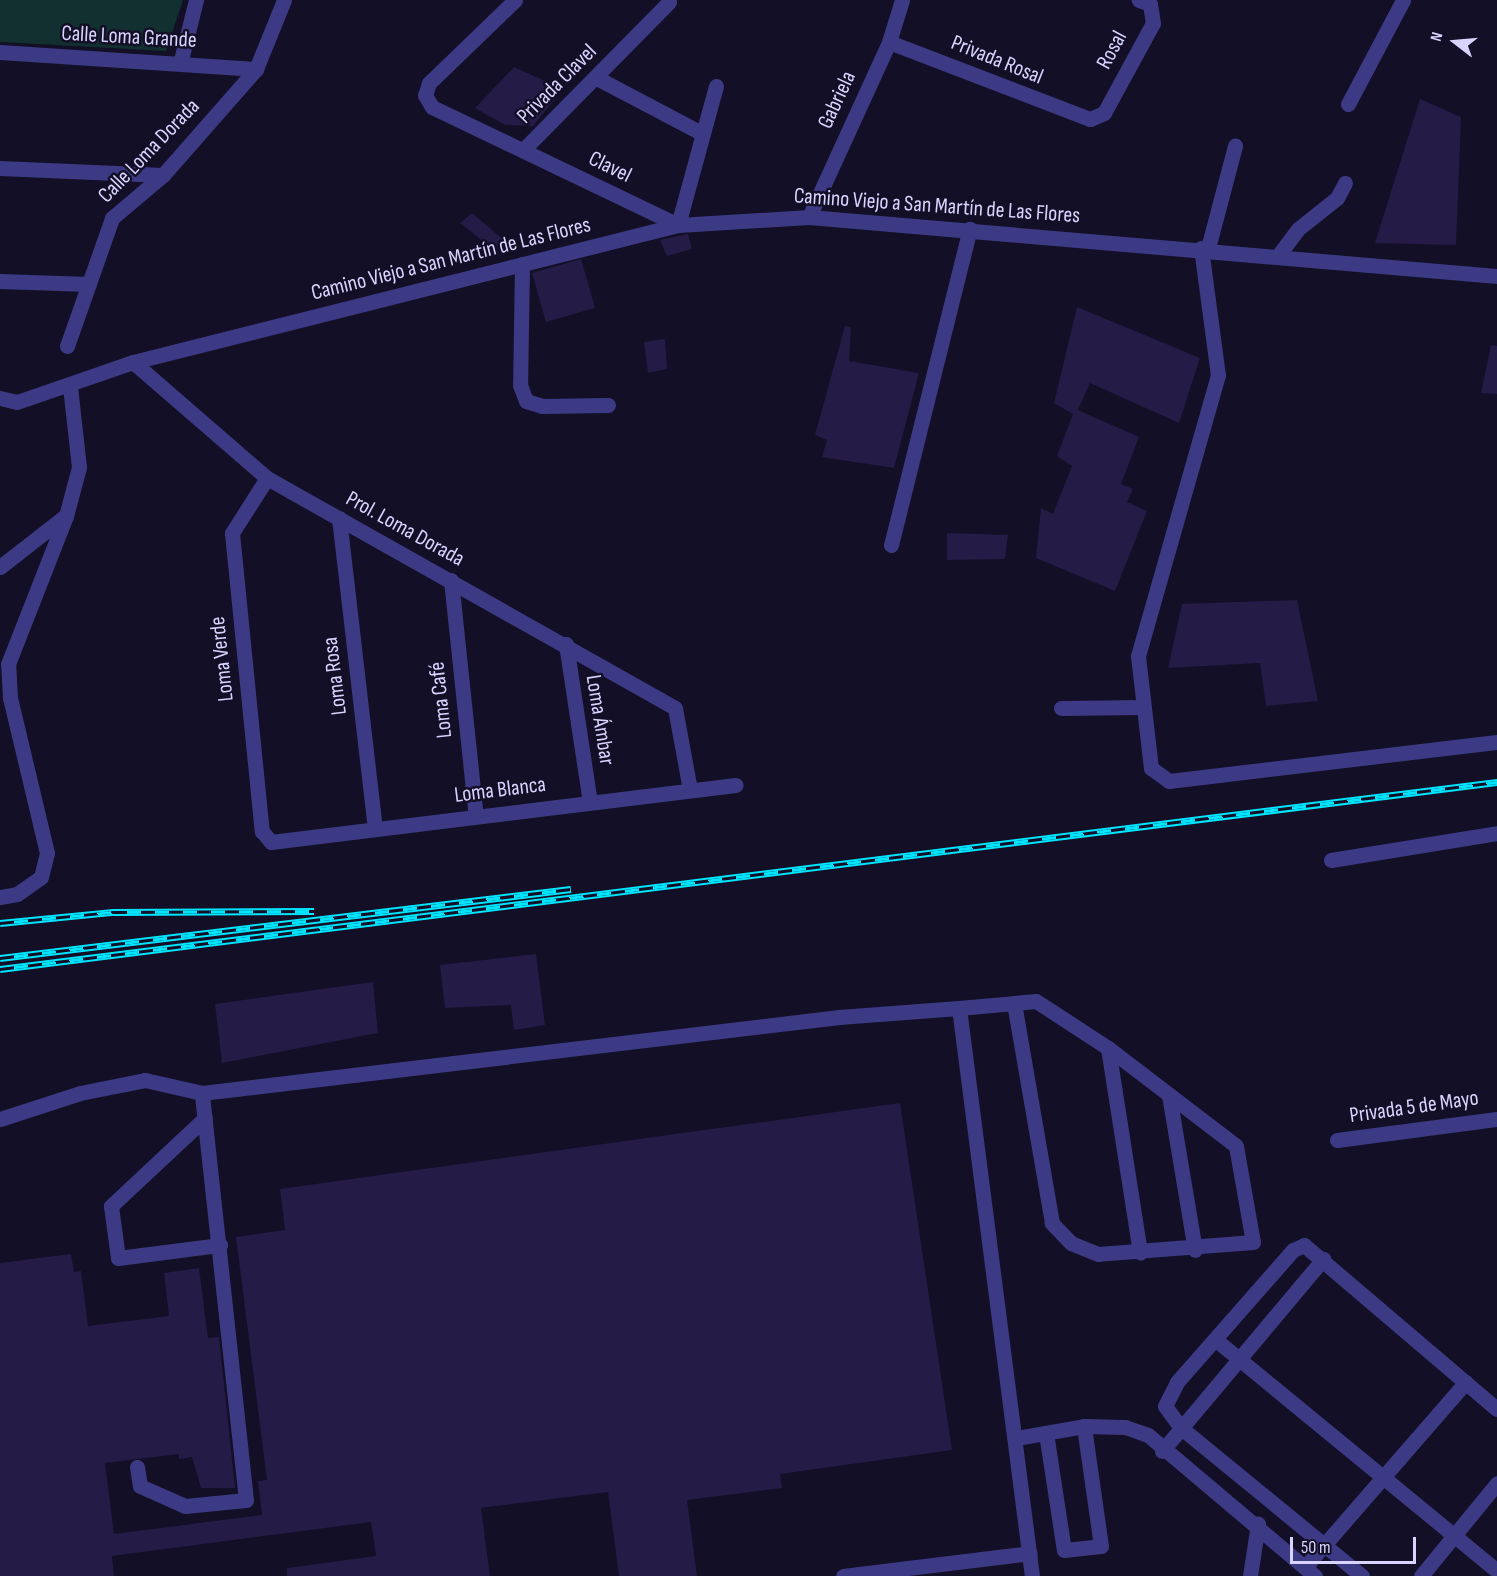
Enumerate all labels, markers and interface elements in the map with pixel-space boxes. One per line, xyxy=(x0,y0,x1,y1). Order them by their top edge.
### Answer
north arrow xyxy=(1425,12,1485,72)
street label: Calle Loma Grande xyxy=(61,20,197,54)
street label: Rosal xyxy=(1091,26,1133,74)
street label: Privada Rosal xyxy=(947,30,1047,90)
text: N xyxy=(1427,30,1448,44)
street label: Privada Clavel xyxy=(512,39,602,129)
street label: Gabriela xyxy=(812,67,862,133)
street label: Calle Loma Dorada xyxy=(93,93,205,209)
street label: Clavel xyxy=(584,145,636,189)
street label: Camino Viejo a San Martín de Las Flores xyxy=(793,183,1081,229)
street label: Camino Viejo a San Martín de Las Flores xyxy=(309,211,593,307)
street label: Prol. Loma Dorada xyxy=(341,486,469,572)
street label: Loma Verde xyxy=(204,615,240,703)
street label: Loma Rosa xyxy=(317,635,353,717)
street label: Loma Café xyxy=(424,661,458,739)
street label: Loma Ámbar xyxy=(580,673,620,767)
street label: Loma Blanca xyxy=(453,771,547,809)
street label: Privada 5 de Mayo xyxy=(1348,1085,1480,1129)
scale bar xyxy=(1293,1525,1419,1563)
text: 50 m xyxy=(1301,1537,1331,1558)

